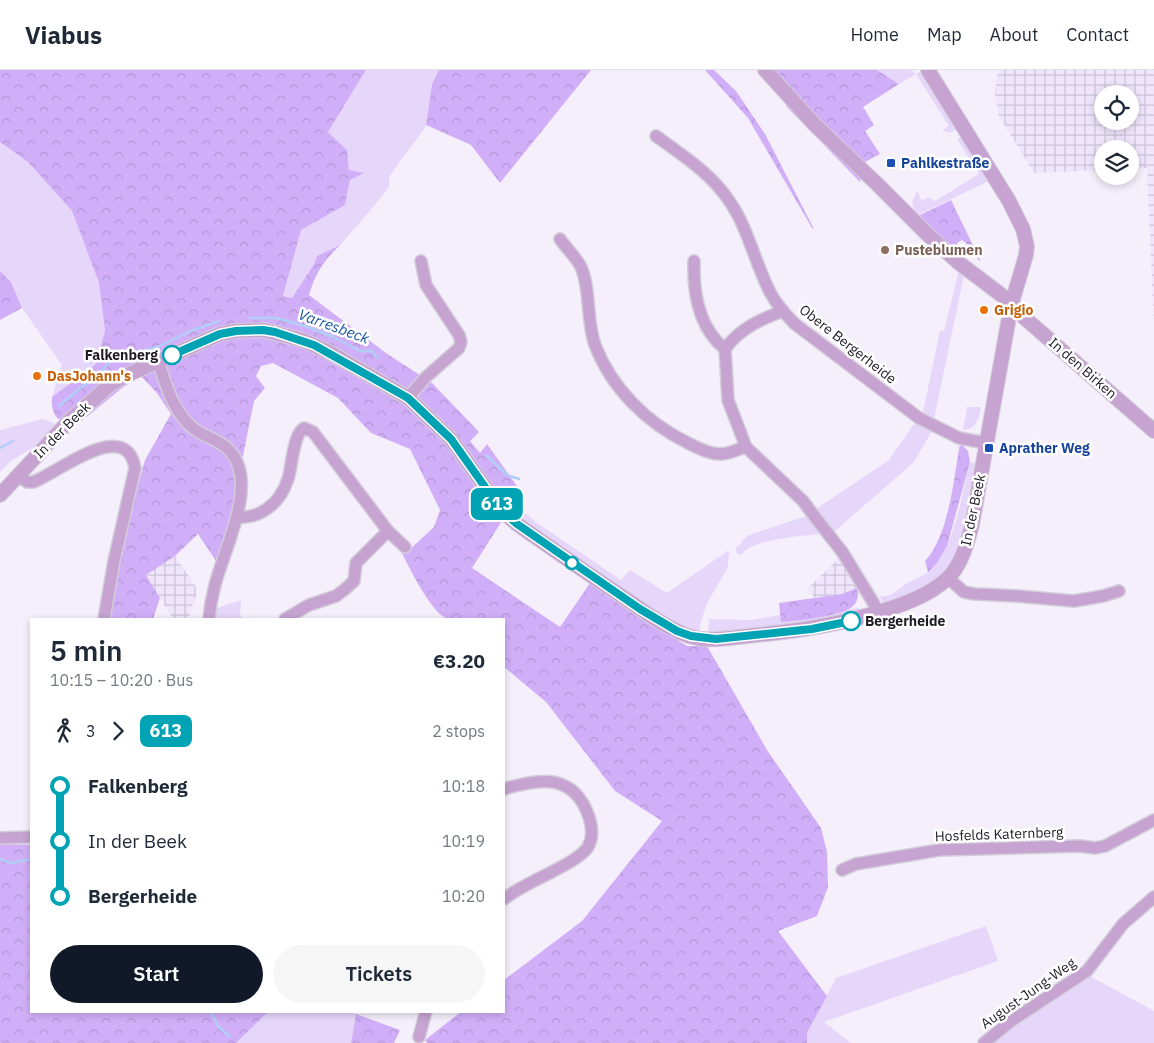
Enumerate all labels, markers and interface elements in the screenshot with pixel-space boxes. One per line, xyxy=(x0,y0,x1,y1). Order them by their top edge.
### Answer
text: Viabus xyxy=(25,19,102,51)
text: Home xyxy=(851,23,899,46)
text: Map xyxy=(927,23,962,46)
text: About xyxy=(990,23,1038,46)
text: Contact xyxy=(1066,23,1129,46)
map controls xyxy=(1094,85,1139,185)
button: locate xyxy=(1094,85,1139,130)
button: layers xyxy=(1094,140,1139,185)
place label: Pahlkestraße xyxy=(901,154,990,172)
marker: Pahlkestraße xyxy=(885,157,897,169)
place label: Pusteblumen xyxy=(895,241,982,259)
marker: Pusteblumen xyxy=(879,244,891,256)
street label: Obere Bergerheide xyxy=(796,300,900,388)
place label: Grigio xyxy=(994,301,1033,319)
water label: Varresbeck xyxy=(296,304,372,348)
marker: Grigio xyxy=(978,304,990,316)
street label: In den Birken xyxy=(1045,333,1121,403)
marker: Falkenberg xyxy=(162,345,182,365)
place label: Falkenberg xyxy=(85,346,158,364)
place label: DasJohann's xyxy=(47,367,131,385)
marker: DasJohann's xyxy=(31,370,43,382)
street label: In der Beek xyxy=(30,397,95,462)
place label: Aprather Weg xyxy=(999,439,1090,457)
marker: Aprather Weg xyxy=(983,442,995,454)
street label: In der Beek xyxy=(957,472,990,548)
line badge: 613 xyxy=(468,488,526,520)
text: 613 xyxy=(481,492,513,515)
unlabelled marker xyxy=(565,556,579,570)
marker: Bergerheide xyxy=(841,611,861,631)
place label: Bergerheide xyxy=(865,612,946,630)
text: 5 min xyxy=(50,632,122,669)
text: €3.20 xyxy=(433,649,485,673)
text: 10:15 – 10:20 · Bus xyxy=(50,670,193,690)
icon: walk xyxy=(50,717,78,745)
icon: forward xyxy=(104,717,132,745)
text: 613 xyxy=(150,719,182,742)
text: 3 xyxy=(86,721,96,741)
text: 2 stops xyxy=(432,721,485,741)
text: Falkenberg xyxy=(88,774,188,798)
text: 10:18 xyxy=(442,776,485,796)
street label: Hosfelds Katernberg xyxy=(934,823,1064,845)
text: In der Beek xyxy=(88,829,187,853)
text: 10:19 xyxy=(442,831,485,851)
text: Bergerheide xyxy=(88,884,197,908)
text: 10:20 xyxy=(442,886,485,906)
button: Start xyxy=(50,945,263,1003)
button: Tickets xyxy=(273,945,485,1003)
street label: August-Jung-Weg xyxy=(977,953,1080,1032)

